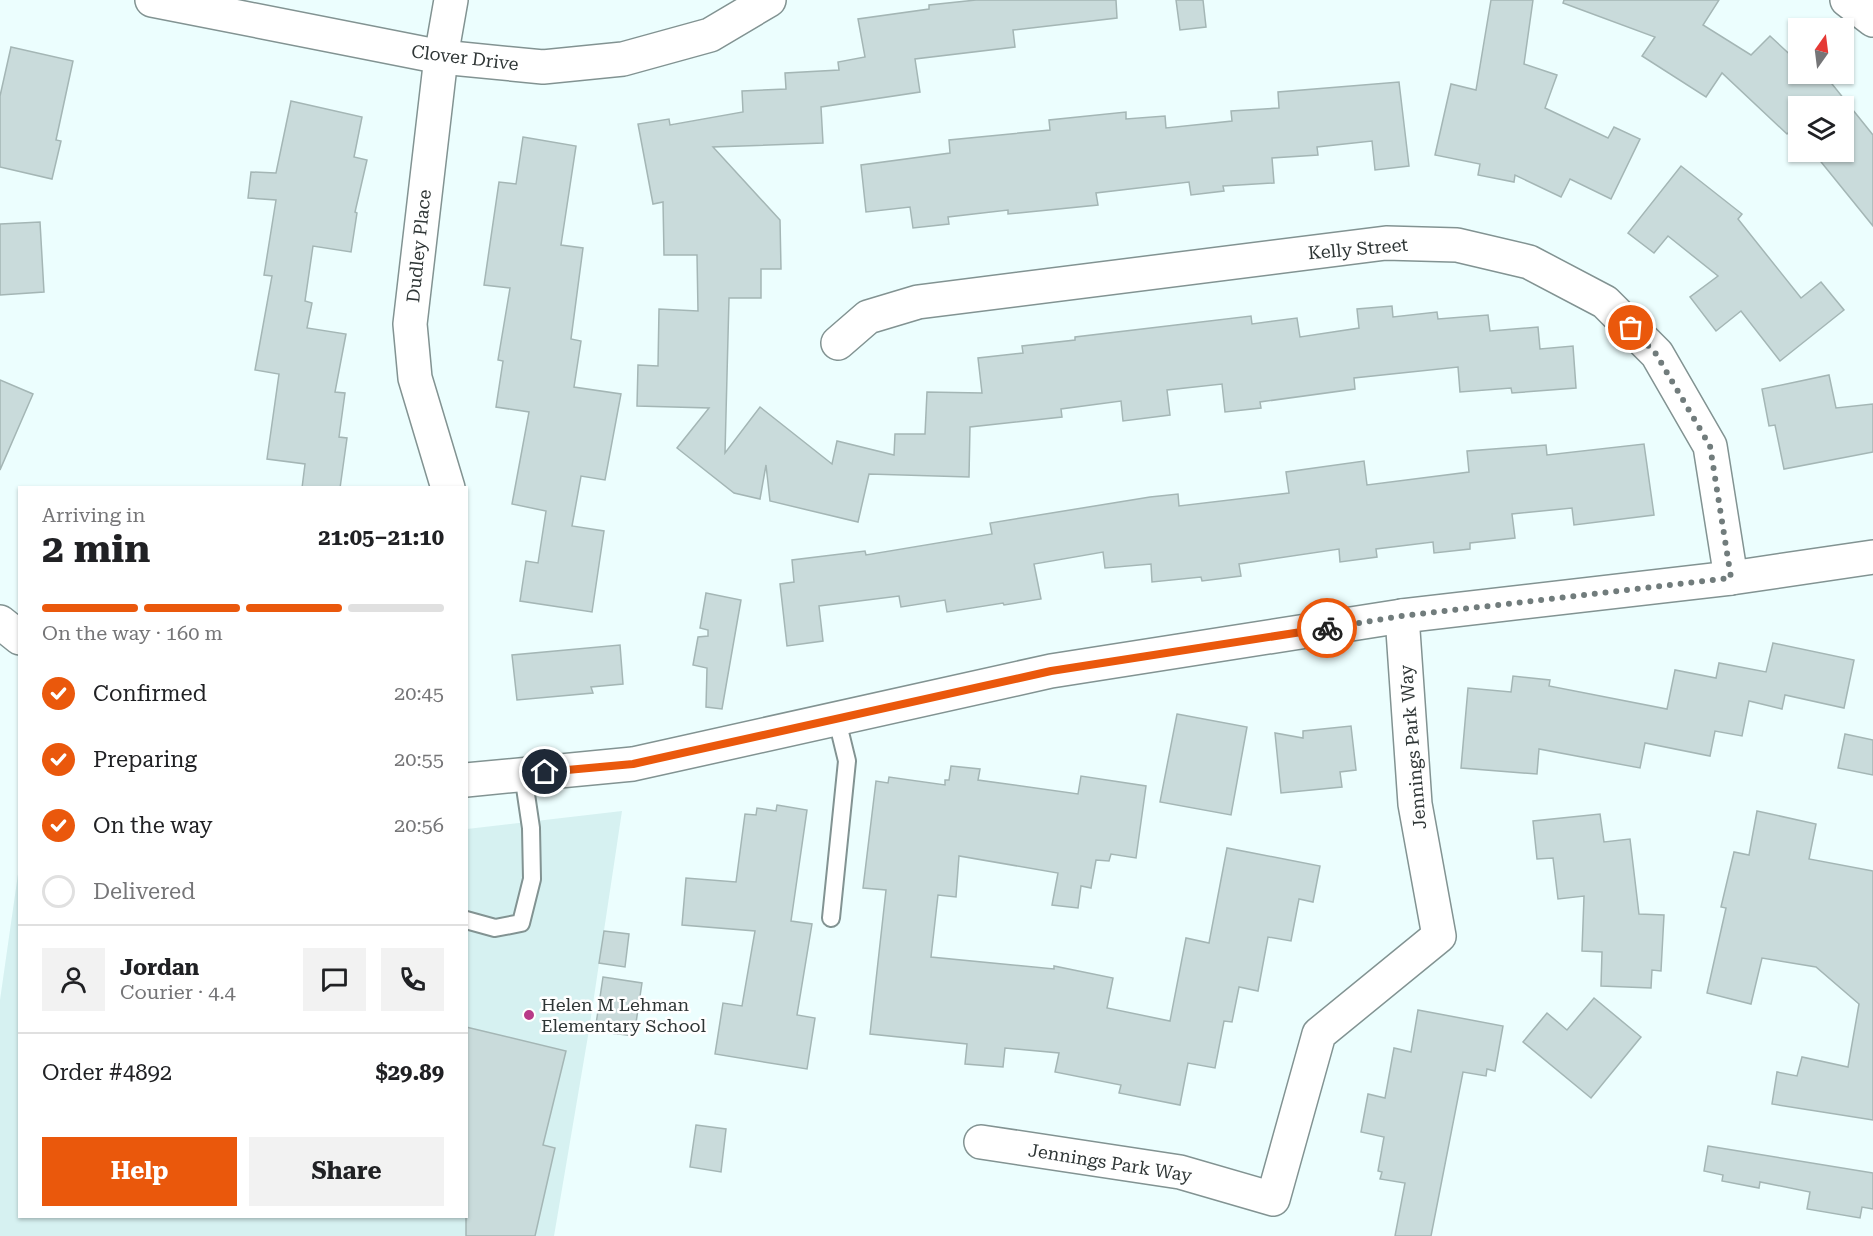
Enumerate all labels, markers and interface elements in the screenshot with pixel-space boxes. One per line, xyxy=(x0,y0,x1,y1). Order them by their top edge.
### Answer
north arrow xyxy=(1788,18,1854,84)
map controls xyxy=(1788,18,1854,162)
street label: Clover Drive xyxy=(410,40,520,75)
button: layers xyxy=(1788,96,1854,162)
street label: Dudley Place xyxy=(402,188,435,304)
street label: Kelly Street xyxy=(1307,234,1409,263)
pin xyxy=(1605,302,1656,353)
icon: bag xyxy=(1614,311,1647,344)
text: Arriving in xyxy=(42,503,145,527)
text: 21:05–21:10 xyxy=(318,525,444,550)
text: 2 min xyxy=(42,526,150,572)
courier xyxy=(1297,598,1357,658)
icon: bike xyxy=(1311,612,1344,645)
text: On the way · 160 m xyxy=(42,621,223,645)
street label: Jennings Park Way xyxy=(1395,663,1430,830)
icon: check xyxy=(42,677,75,710)
text: Confirmed xyxy=(93,681,207,706)
text: 20:45 xyxy=(394,681,444,705)
icon: check xyxy=(42,743,75,776)
pin xyxy=(519,746,570,797)
text: Preparing xyxy=(93,747,197,772)
text: 20:55 xyxy=(394,747,444,771)
icon: home xyxy=(528,755,561,788)
icon: check xyxy=(42,809,75,842)
text: On the way xyxy=(93,813,213,838)
text: 20:56 xyxy=(394,813,444,837)
text: Delivered xyxy=(93,879,195,904)
button: person xyxy=(42,948,105,1011)
button: chat xyxy=(303,948,366,1011)
button: phone xyxy=(381,948,444,1011)
text: Jordan xyxy=(120,955,199,980)
text: Courier · 4.4 xyxy=(120,980,236,1004)
place label: Helen M Lehman Elementary School xyxy=(541,994,706,1036)
marker: Helen M Lehman Elementary School xyxy=(522,1008,536,1022)
text: Order #4892 xyxy=(42,1060,172,1085)
text: $29.89 xyxy=(375,1060,444,1085)
button: Help xyxy=(42,1137,237,1206)
button: Share xyxy=(249,1137,444,1206)
street label: Jennings Park Way xyxy=(1027,1139,1194,1186)

